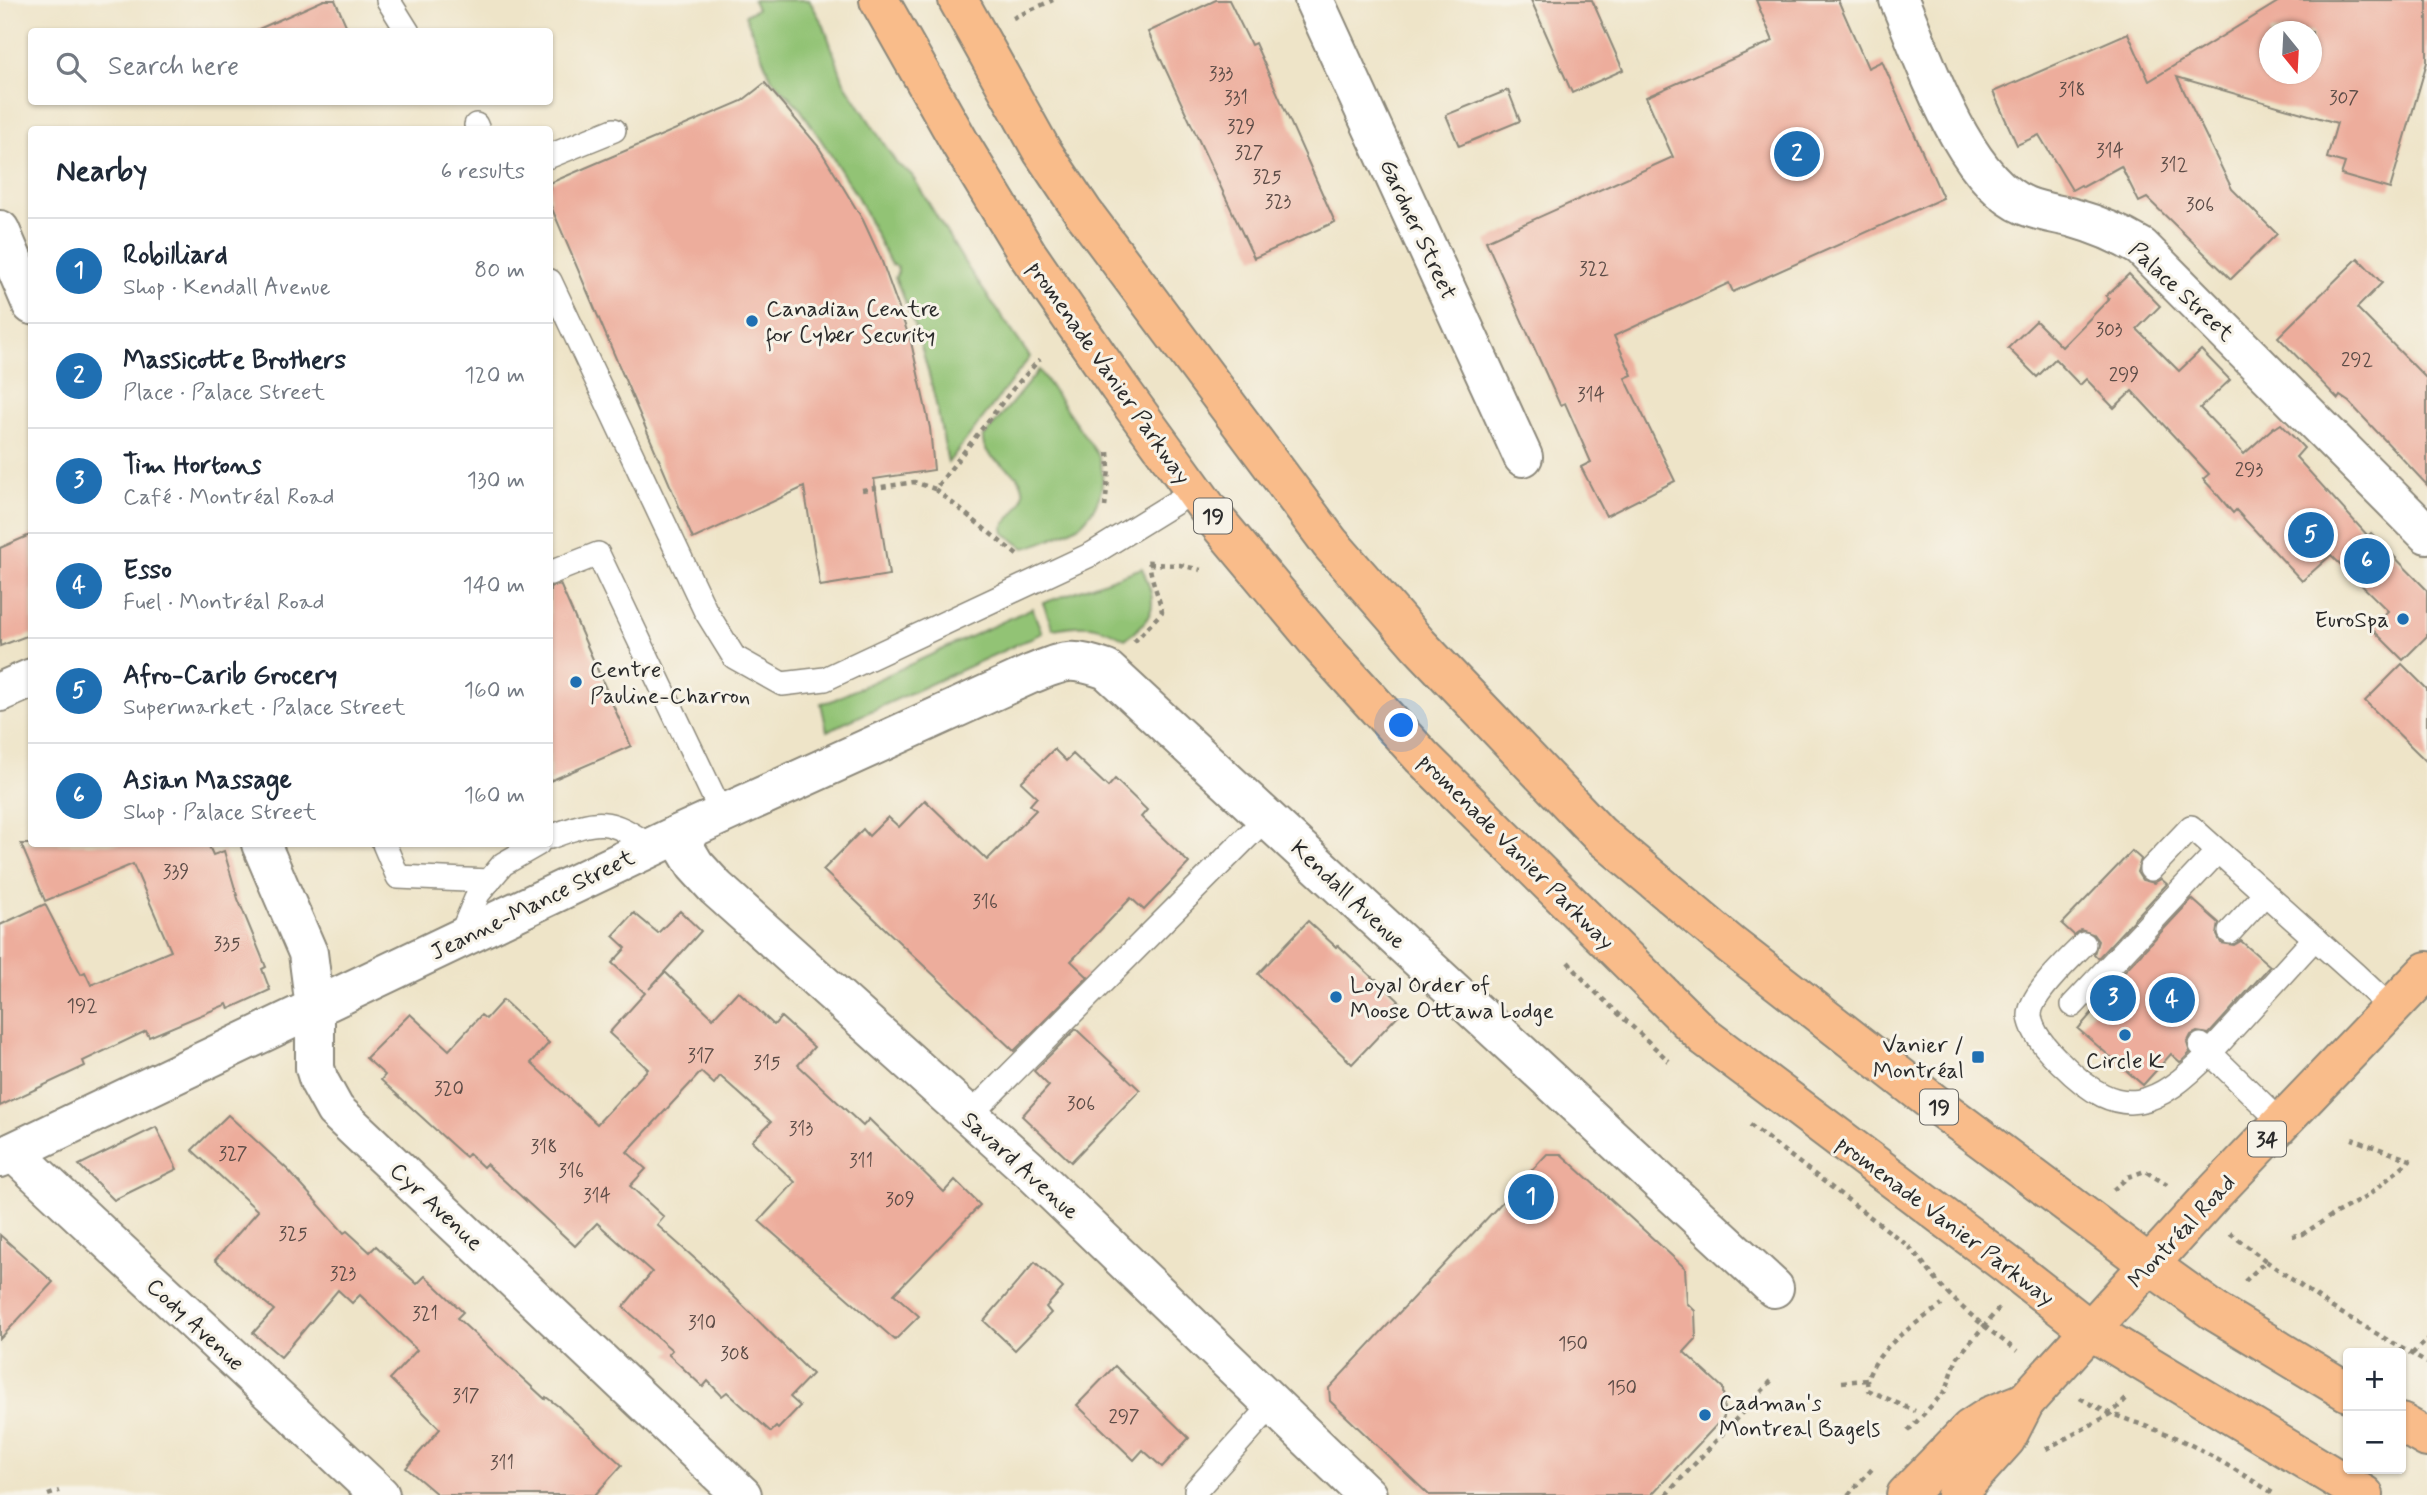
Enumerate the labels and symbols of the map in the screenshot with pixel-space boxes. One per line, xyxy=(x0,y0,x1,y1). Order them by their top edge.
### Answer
north arrow xyxy=(2259,21,2322,84)
house number: 333 xyxy=(1209,62,1233,87)
house number: 318 xyxy=(2058,78,2086,103)
house number: 331 xyxy=(1224,86,1248,111)
house number: 307 xyxy=(2329,86,2359,111)
house number: 329 xyxy=(1227,115,1255,140)
pin: 2 xyxy=(1774,128,1820,180)
house number: 314 xyxy=(2096,139,2124,164)
house number: 327 xyxy=(1234,141,1264,166)
house number: 312 xyxy=(2160,153,2188,178)
street label: Gardner Street xyxy=(1372,155,1463,305)
house number: 325 xyxy=(1252,165,1282,190)
house number: 323 xyxy=(1265,190,1291,215)
house number: 306 xyxy=(2186,193,2214,218)
street label: Palace Street xyxy=(2122,236,2240,349)
street label: promenade Vanier Parkway xyxy=(1020,256,1197,491)
house number: 322 xyxy=(1579,257,1609,282)
place label: Canadian Centre for Cyber Security xyxy=(766,295,940,352)
marker: Canadian Centre for Cyber Security xyxy=(744,313,760,329)
house number: 303 xyxy=(2095,318,2123,343)
house number: 292 xyxy=(2341,348,2373,373)
house number: 299 xyxy=(2109,363,2139,388)
house number: 314 xyxy=(1577,383,1605,408)
house number: 293 xyxy=(2235,458,2263,483)
road number: 19 xyxy=(1194,498,1232,534)
pin: 5 xyxy=(2288,509,2334,561)
pin: 6 xyxy=(2344,535,2390,587)
place label: EuroSpa xyxy=(2315,606,2389,636)
marker: EuroSpa xyxy=(2395,611,2411,627)
place label: Centre Pauline-Charron xyxy=(590,656,750,712)
marker: Centre Pauline-Charron xyxy=(568,674,584,690)
your location xyxy=(1384,708,1418,742)
street label: promenade Vanier Parkway xyxy=(1411,748,1620,957)
street label: Kendall Avenue xyxy=(1283,834,1412,957)
street label: Jeanne-Mance Street xyxy=(426,843,640,968)
house number: 339 xyxy=(163,860,189,885)
house number: 316 xyxy=(972,890,998,915)
house number: 335 xyxy=(213,932,241,957)
place label: Loyal Order of Moose Ottawa Lodge xyxy=(1350,971,1554,1027)
pin: 3 xyxy=(2090,972,2136,1024)
pin: 4 xyxy=(2149,974,2195,1026)
marker: Loyal Order of Moose Ottawa Lodge xyxy=(1328,989,1344,1005)
house number: 192 xyxy=(66,994,98,1019)
marker: Circle K xyxy=(2117,1027,2133,1043)
place label: Vanier / Montréal xyxy=(1873,1031,1964,1087)
house number: 317 xyxy=(687,1044,715,1069)
place label: Circle K xyxy=(2086,1047,2165,1077)
marker: Vanier / Montréal xyxy=(1970,1049,1986,1065)
house number: 315 xyxy=(753,1051,781,1076)
house number: 320 xyxy=(434,1077,464,1102)
road number: 19 xyxy=(1920,1090,1958,1124)
house number: 306 xyxy=(1067,1092,1095,1117)
street label: Savard Avenue xyxy=(954,1106,1085,1227)
house number: 313 xyxy=(789,1117,814,1142)
road number: 34 xyxy=(2248,1122,2286,1156)
street label: promenade Vanier Parkway xyxy=(1829,1130,2060,1314)
house number: 318 xyxy=(530,1135,558,1160)
house number: 327 xyxy=(218,1142,248,1167)
house number: 311 xyxy=(849,1149,873,1174)
street label: Cyr Avenue xyxy=(383,1157,489,1258)
house number: 316 xyxy=(558,1159,584,1184)
street label: Montréal Road xyxy=(2122,1169,2243,1296)
pin: 1 xyxy=(1508,1171,1554,1223)
house number: 314 xyxy=(583,1184,611,1209)
house number: 309 xyxy=(885,1188,915,1213)
house number: 325 xyxy=(278,1222,308,1247)
house number: 323 xyxy=(330,1262,356,1287)
street label: Cody Avenue xyxy=(139,1272,250,1379)
house number: 321 xyxy=(412,1302,438,1327)
house number: 310 xyxy=(688,1311,716,1336)
house number: 150 xyxy=(1558,1332,1588,1357)
house number: 308 xyxy=(720,1342,750,1367)
house number: 150 xyxy=(1607,1376,1637,1401)
house number: 317 xyxy=(452,1384,480,1409)
place label: Cadman's Montreal Bagels xyxy=(1719,1389,1880,1445)
house number: 297 xyxy=(1108,1405,1140,1430)
marker: Cadman's Montreal Bagels xyxy=(1697,1407,1713,1423)
house number: 311 xyxy=(490,1451,514,1476)

